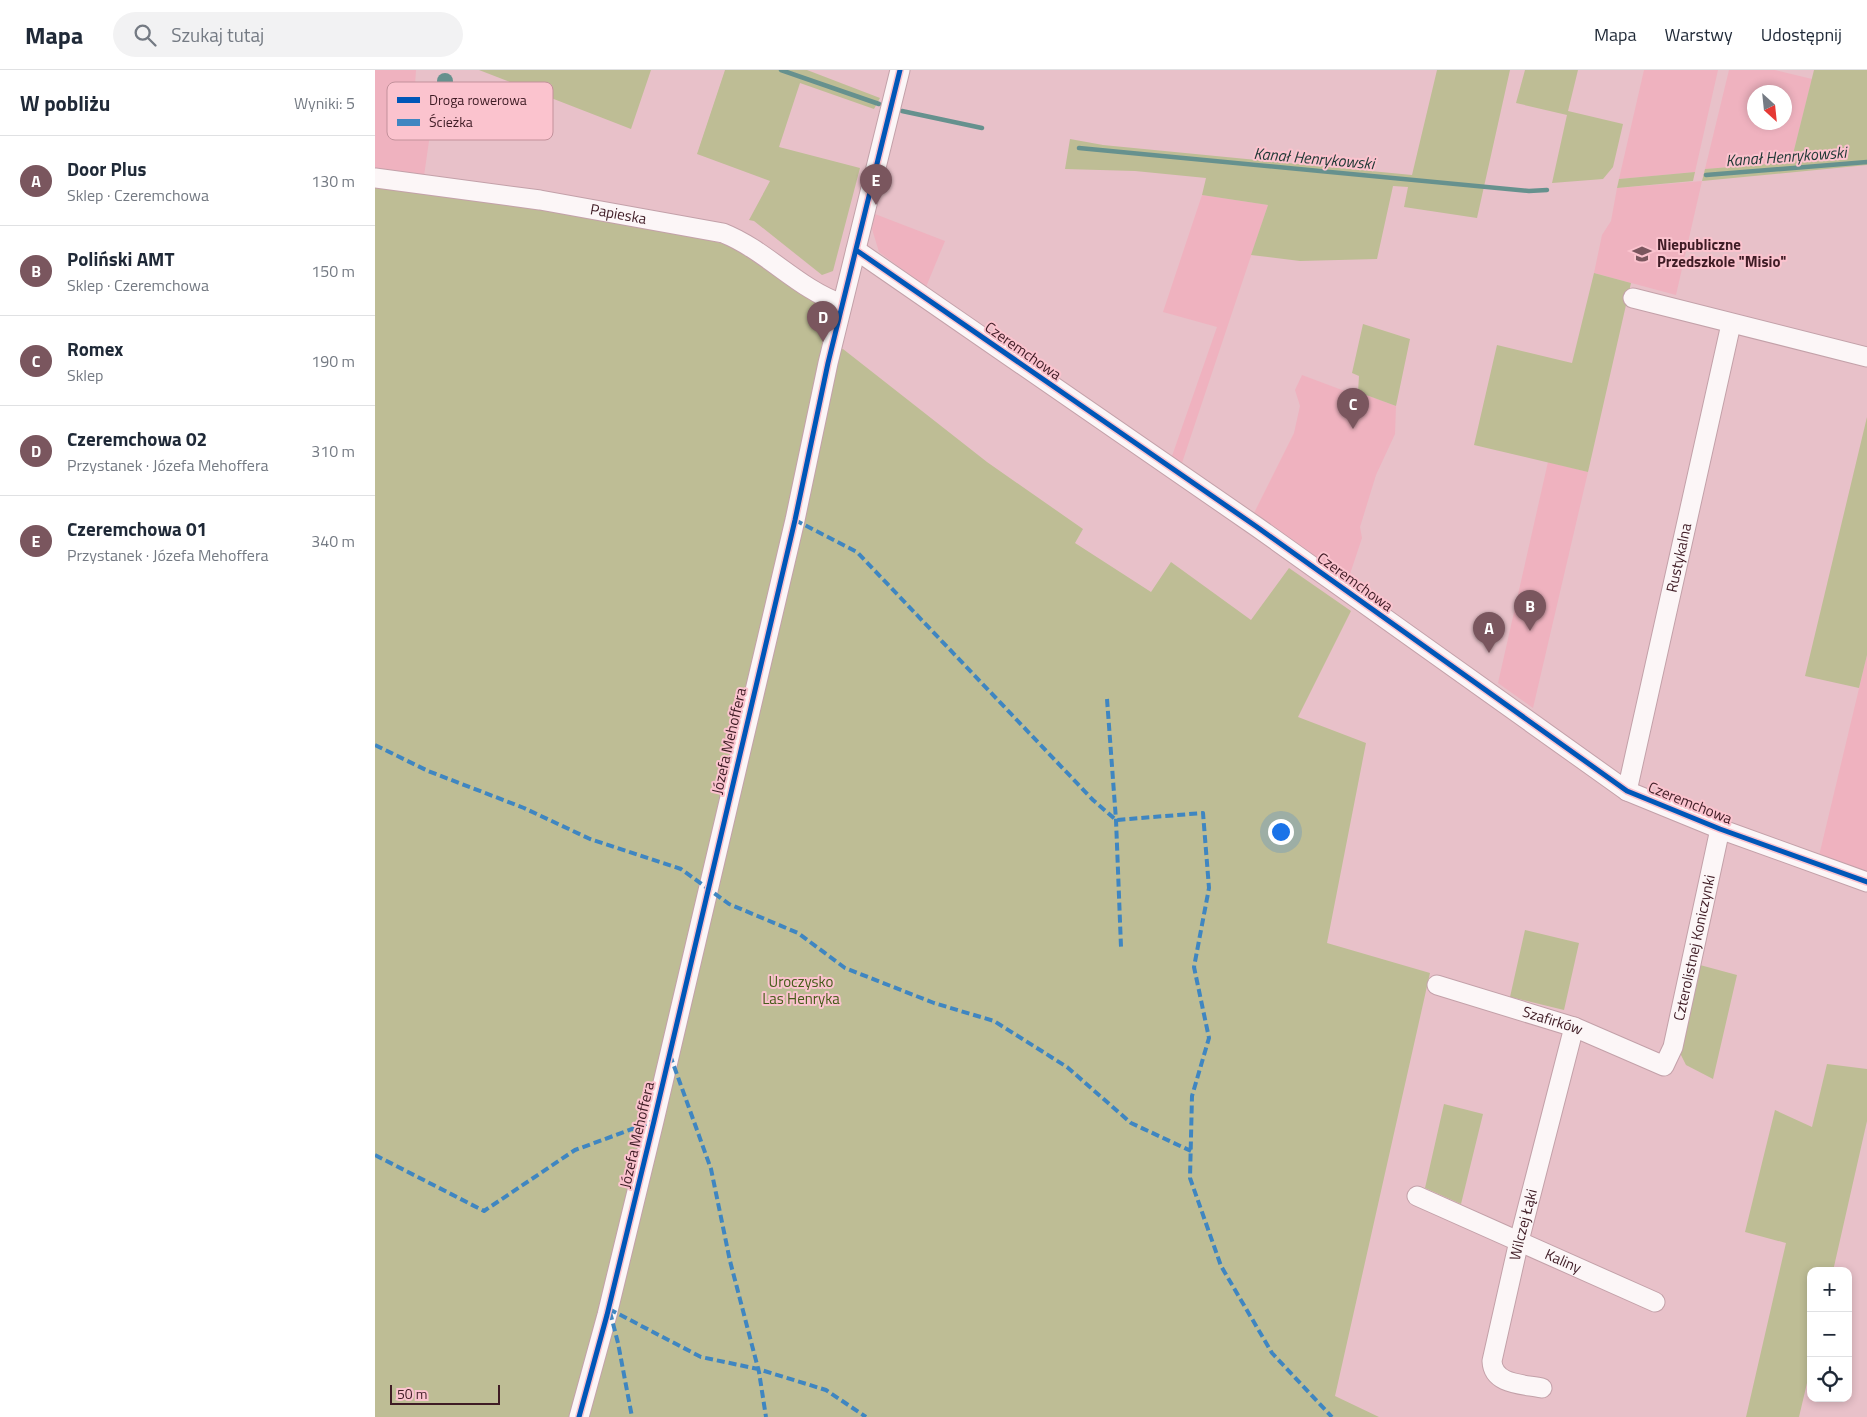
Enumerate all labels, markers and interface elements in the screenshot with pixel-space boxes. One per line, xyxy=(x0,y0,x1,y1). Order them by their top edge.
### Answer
search box xyxy=(113,12,463,57)
text: Mapa xyxy=(25,17,83,53)
text: Szukaj tutaj xyxy=(171,20,264,49)
icon: search xyxy=(131,21,159,49)
text: Mapa xyxy=(1594,21,1637,48)
text: Warstwy xyxy=(1665,21,1733,48)
text: Udostępnij xyxy=(1761,21,1842,48)
legend xyxy=(387,82,553,140)
north arrow xyxy=(1747,85,1792,130)
text: W pobliżu xyxy=(20,87,110,119)
text: Droga rowerowa xyxy=(429,89,527,110)
text: Wyniki: 5 xyxy=(294,91,355,115)
text: Ścieżka xyxy=(429,111,473,132)
water label: Kanał Henrykowski xyxy=(1725,140,1849,172)
water label: Kanał Henrykowski xyxy=(1253,141,1377,175)
text: Door Plus xyxy=(67,154,146,183)
pin: E xyxy=(860,164,892,205)
text: A xyxy=(31,169,41,193)
text: 130 m xyxy=(311,169,355,193)
text: Sklep · Czeremchowa xyxy=(67,183,209,207)
street label: Papieska xyxy=(588,197,649,230)
place label: Niepubliczne Przedszkole "Misio" xyxy=(1657,233,1786,273)
school or university icon: Niepubliczne Przedszkole "Misio" xyxy=(1631,243,1653,265)
text: Poliński AMT xyxy=(67,244,174,273)
text: B xyxy=(31,259,41,283)
text: 150 m xyxy=(311,259,355,283)
text: Sklep · Czeremchowa xyxy=(67,273,209,297)
pin: D xyxy=(807,301,839,342)
street label: Czeremchowa xyxy=(980,316,1067,386)
text: Romex xyxy=(67,334,123,363)
text: C xyxy=(32,349,40,373)
text: 190 m xyxy=(311,349,355,373)
text: Sklep xyxy=(67,363,104,387)
pin: C xyxy=(1337,388,1369,429)
text: Czeremchowa 02 xyxy=(67,424,207,453)
text: D xyxy=(31,439,41,463)
text: 310 m xyxy=(311,439,355,463)
text: Przystanek · Józefa Mehoffera xyxy=(67,453,269,477)
text: Czeremchowa 01 xyxy=(67,514,207,543)
street label: Rustykalna xyxy=(1660,520,1697,594)
text: E xyxy=(32,529,40,553)
text: 340 m xyxy=(311,529,355,553)
text: Przystanek · Józefa Mehoffera xyxy=(67,543,269,567)
street label: Czeremchowa xyxy=(1313,546,1398,617)
pin: B xyxy=(1514,590,1546,631)
pin: A xyxy=(1473,612,1505,653)
street label: Józefa Mehoffera xyxy=(705,685,752,796)
street label: Czeremchowa xyxy=(1645,775,1736,830)
your location xyxy=(1268,819,1294,845)
street label: Czterolistnej Koniczynki xyxy=(1667,872,1721,1023)
park label: Uroczysko Las Henryka xyxy=(762,970,840,1010)
street label: Szafirków xyxy=(1520,1000,1587,1041)
street label: Józefa Mehoffera xyxy=(613,1079,660,1190)
street label: Wilczej Łąki xyxy=(1503,1186,1543,1263)
street label: Kaliny xyxy=(1541,1242,1585,1279)
map controls xyxy=(1807,1267,1852,1402)
button: + xyxy=(1807,1267,1852,1312)
button: − xyxy=(1807,1312,1852,1357)
button: locate xyxy=(1807,1357,1852,1402)
scale bar xyxy=(390,1382,500,1405)
text: 50 m xyxy=(397,1383,427,1404)

